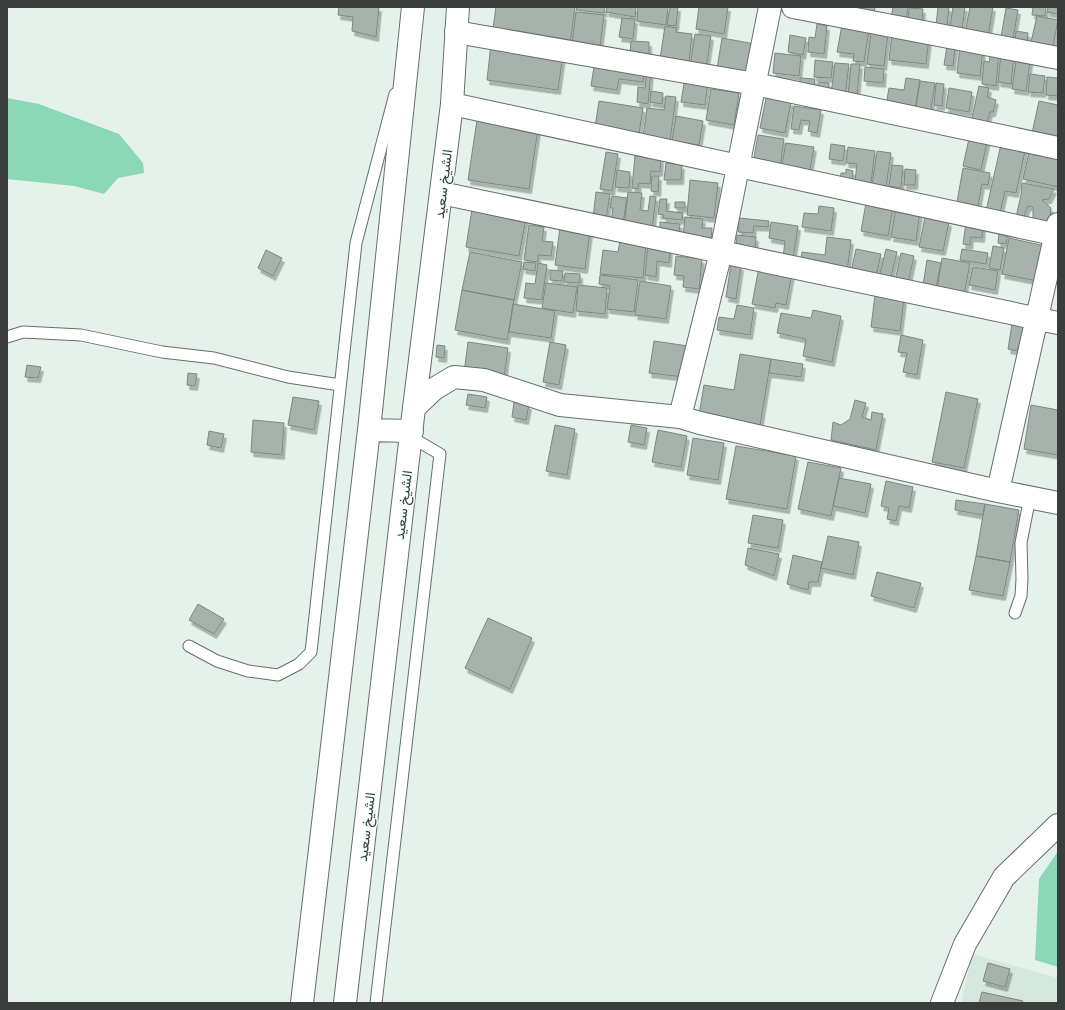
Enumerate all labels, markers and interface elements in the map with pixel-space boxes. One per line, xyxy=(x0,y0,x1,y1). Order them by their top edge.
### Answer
street label: الشيخ سعيد xyxy=(431,149,458,220)
street label: الشيخ سعيد xyxy=(391,470,418,541)
street label: الشيخ سعيد xyxy=(354,792,381,863)

